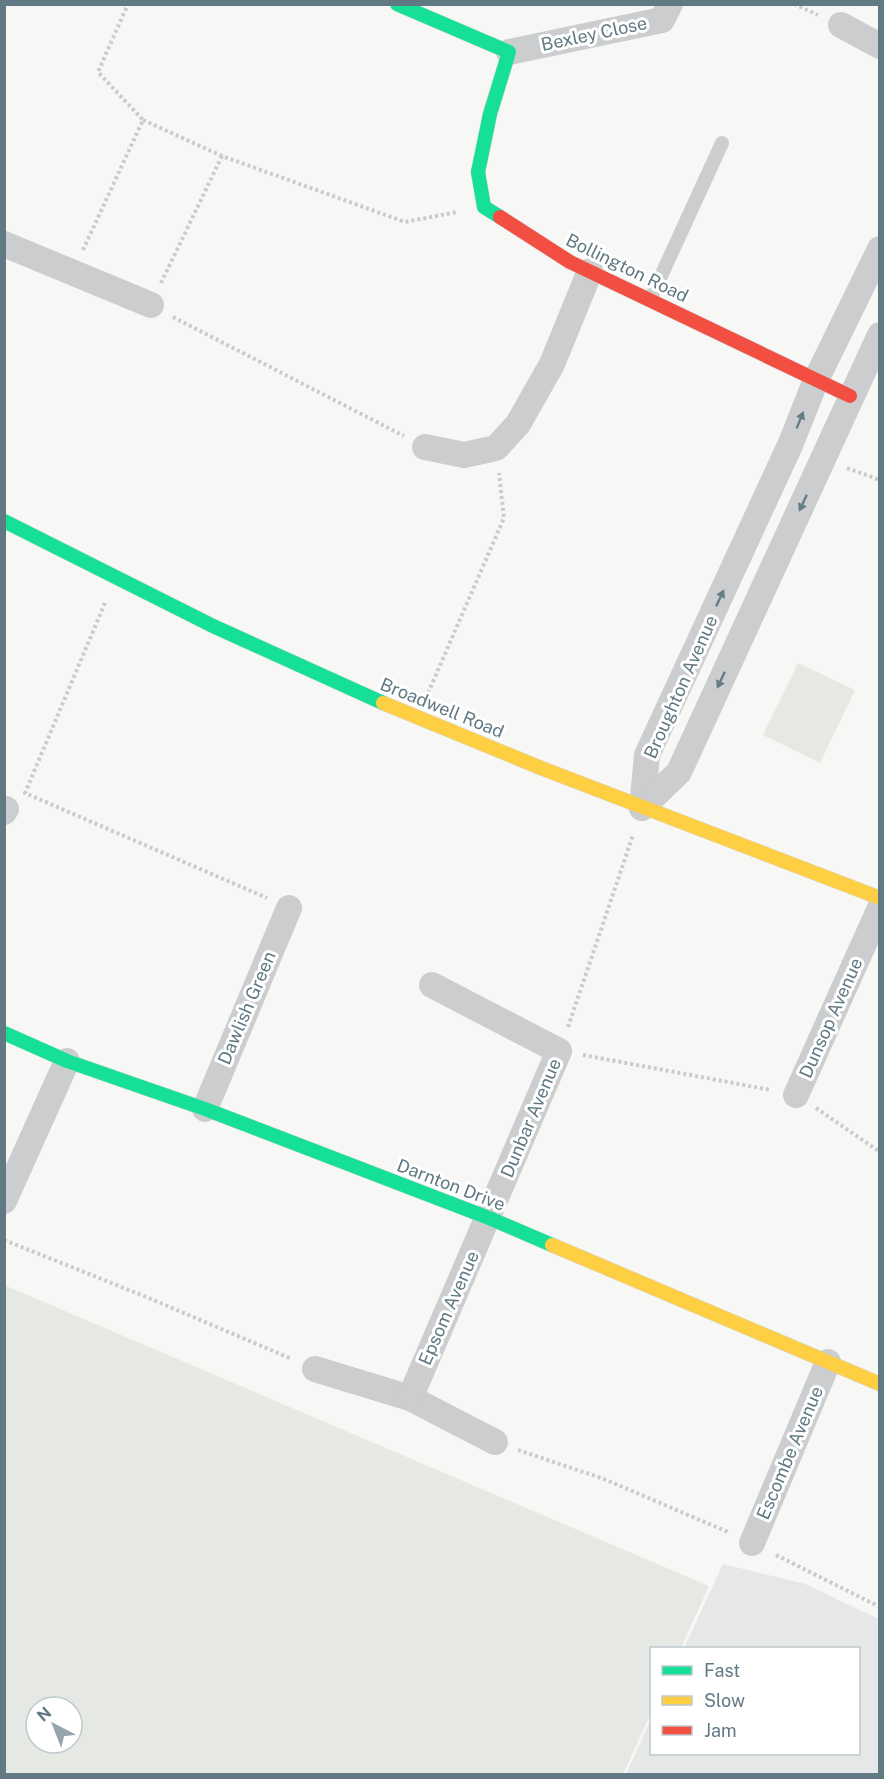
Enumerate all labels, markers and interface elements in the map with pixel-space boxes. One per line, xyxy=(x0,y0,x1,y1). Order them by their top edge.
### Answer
street label: Bexley Close xyxy=(539,12,649,55)
street label: Bollington Road xyxy=(563,229,692,306)
one-way arrow xyxy=(796,411,806,429)
one-way arrow xyxy=(798,494,807,511)
one-way arrow xyxy=(715,588,725,606)
street label: Broughton Avenue xyxy=(640,612,722,762)
one-way arrow xyxy=(717,672,726,689)
street label: Broadwell Road xyxy=(377,673,507,742)
street label: Dawlish Green xyxy=(213,948,280,1067)
street label: Dunsop Avenue xyxy=(795,954,866,1081)
street label: Dunbar Avenue xyxy=(496,1055,565,1180)
street label: Darnton Drive xyxy=(394,1154,508,1215)
street label: Epsom Avenue xyxy=(414,1247,483,1368)
street label: Escombe Avenue xyxy=(752,1383,827,1523)
legend xyxy=(650,1647,860,1755)
text: Fast xyxy=(704,1660,740,1681)
text: Slow xyxy=(704,1690,745,1711)
north arrow xyxy=(24,1695,84,1755)
text: N xyxy=(33,1703,55,1725)
text: Jam xyxy=(704,1720,737,1741)

